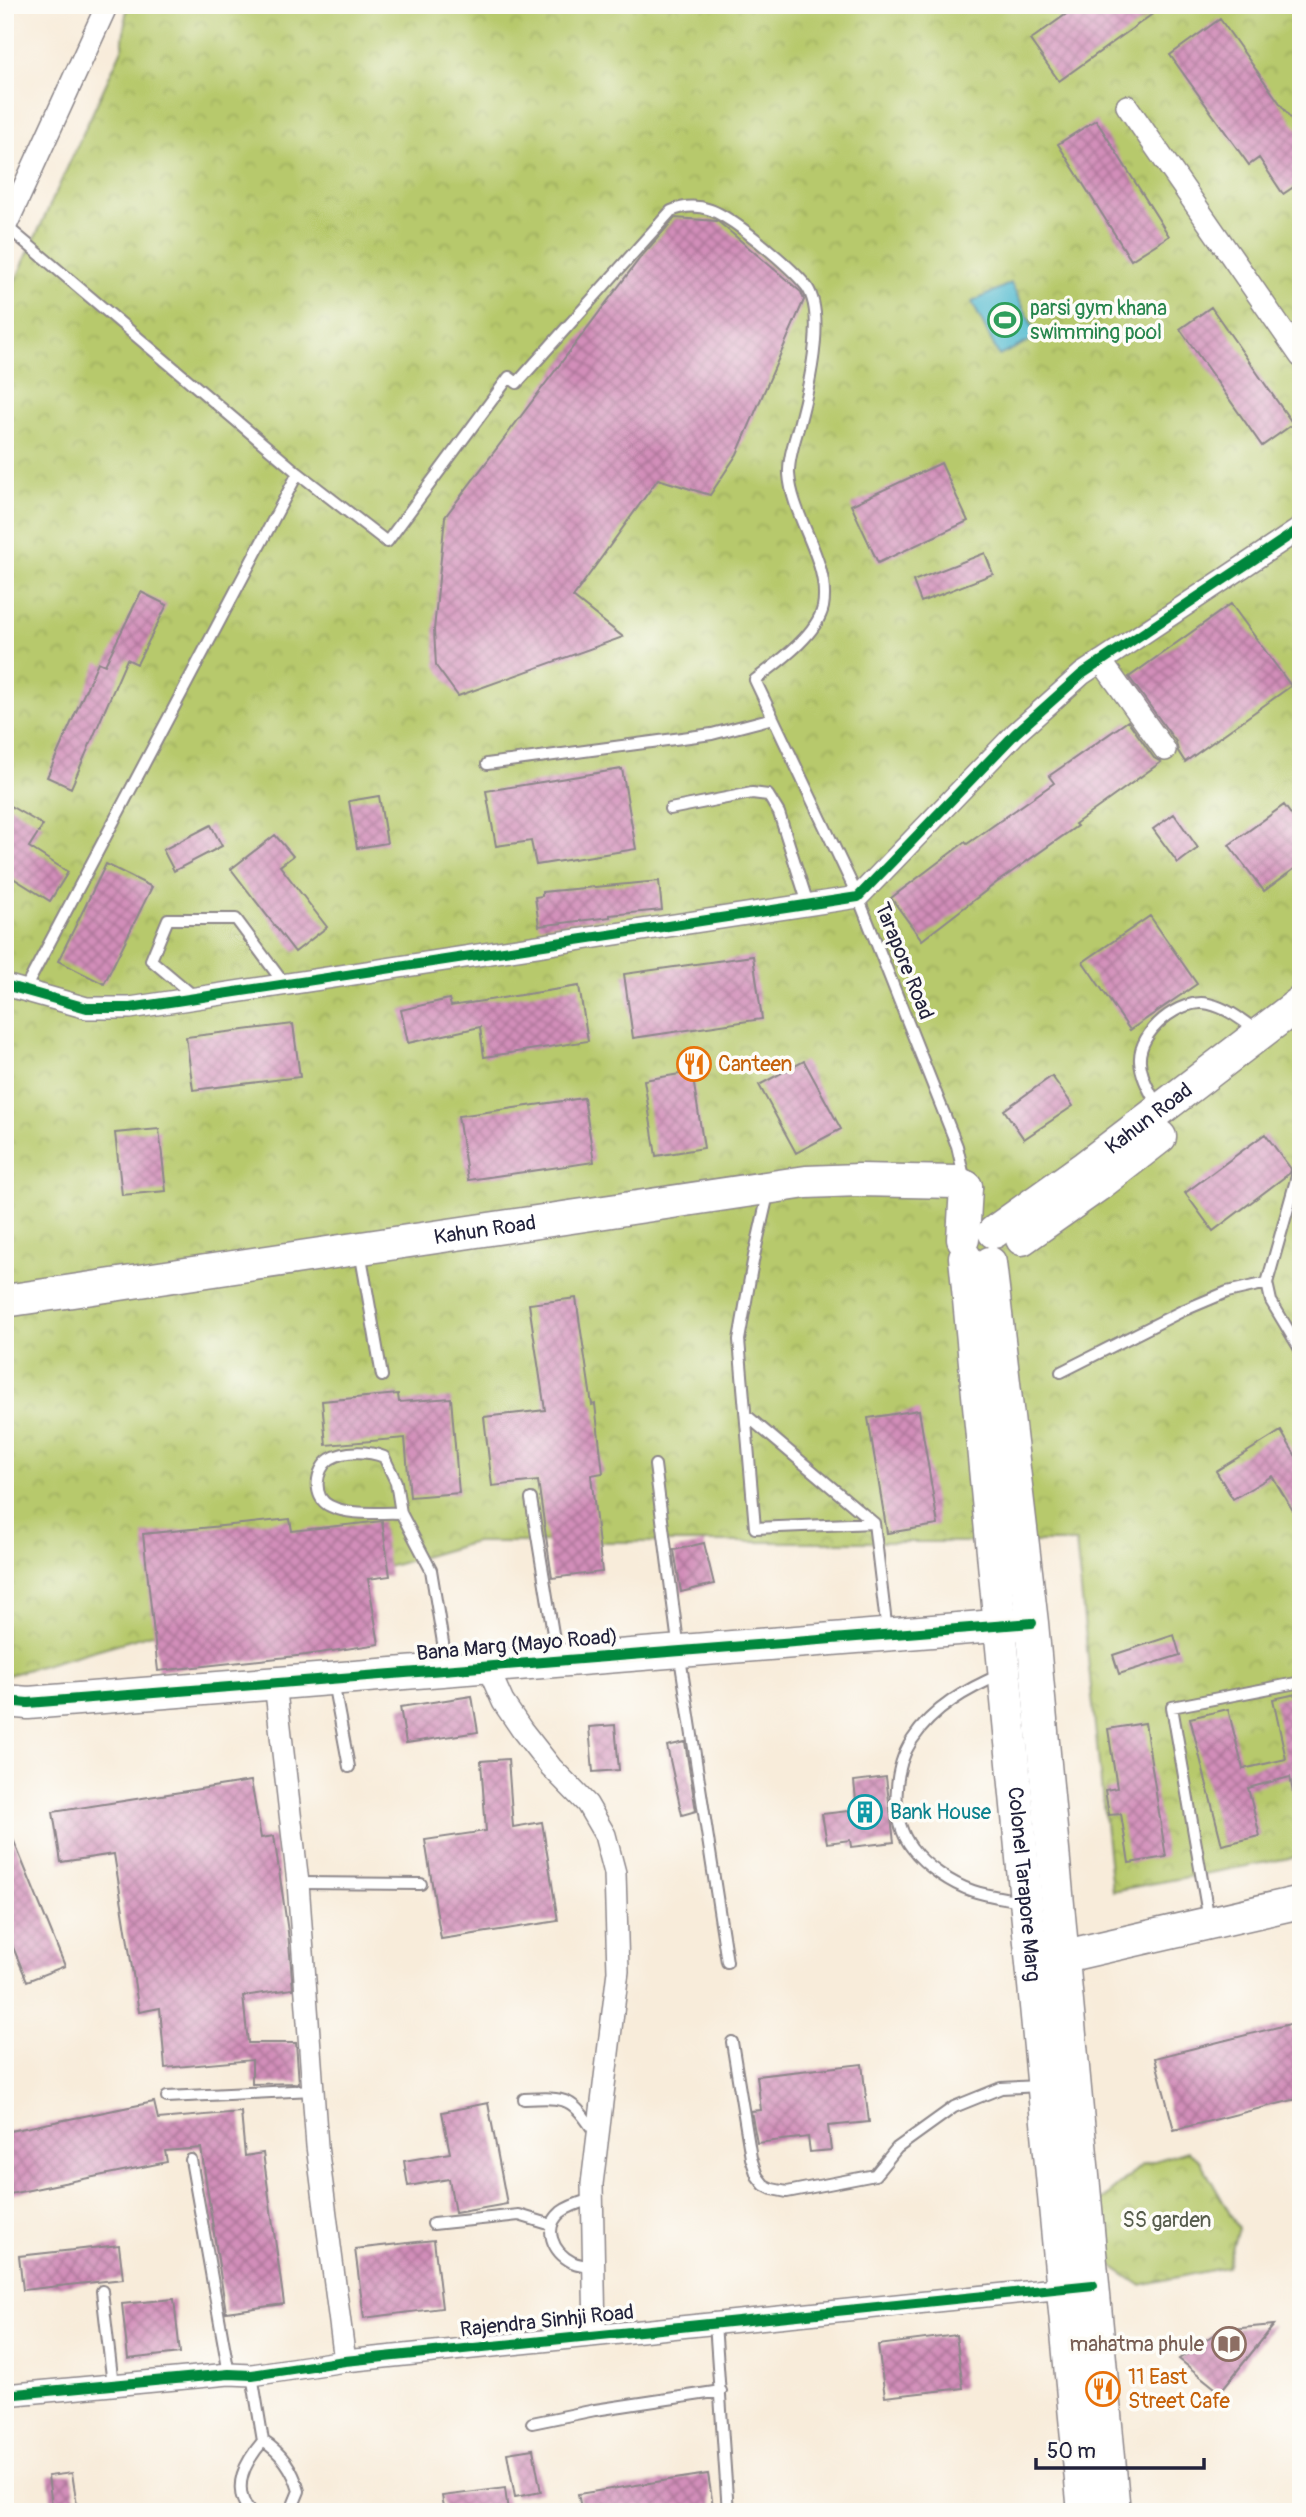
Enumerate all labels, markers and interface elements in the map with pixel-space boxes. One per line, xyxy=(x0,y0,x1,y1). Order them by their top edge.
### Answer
place label: parsi gym khana swimming pool xyxy=(1030,295,1167,346)
sports icon: parsi gym khana swimming pool xyxy=(986,301,1024,339)
street label: Tarapore Road xyxy=(868,898,940,1024)
restaurant icon: Canteen xyxy=(675,1045,713,1083)
place label: Canteen xyxy=(718,1051,792,1078)
street label: Kahun Road xyxy=(1100,1076,1198,1160)
street label: Kahun Road xyxy=(432,1209,538,1251)
street label: Bana Marg (Mayo Road) xyxy=(415,1623,619,1667)
street label: Colonel Tarapore Marg xyxy=(1002,1785,1047,1983)
building icon: Bank House xyxy=(846,1793,884,1831)
place label: Bank House xyxy=(890,1799,992,1826)
park label: SS garden xyxy=(1123,2207,1211,2234)
street label: Rajendra Sinhji Road xyxy=(459,2298,635,2344)
library icon: mahatma phule xyxy=(1210,2325,1248,2363)
place label: mahatma phule xyxy=(1069,2331,1205,2358)
place label: 11 East Street Cafe xyxy=(1128,2364,1230,2415)
restaurant icon: 11 East Street Cafe xyxy=(1084,2370,1122,2408)
scale bar xyxy=(1036,2426,1204,2470)
text: 50 m xyxy=(1047,2438,1096,2465)

